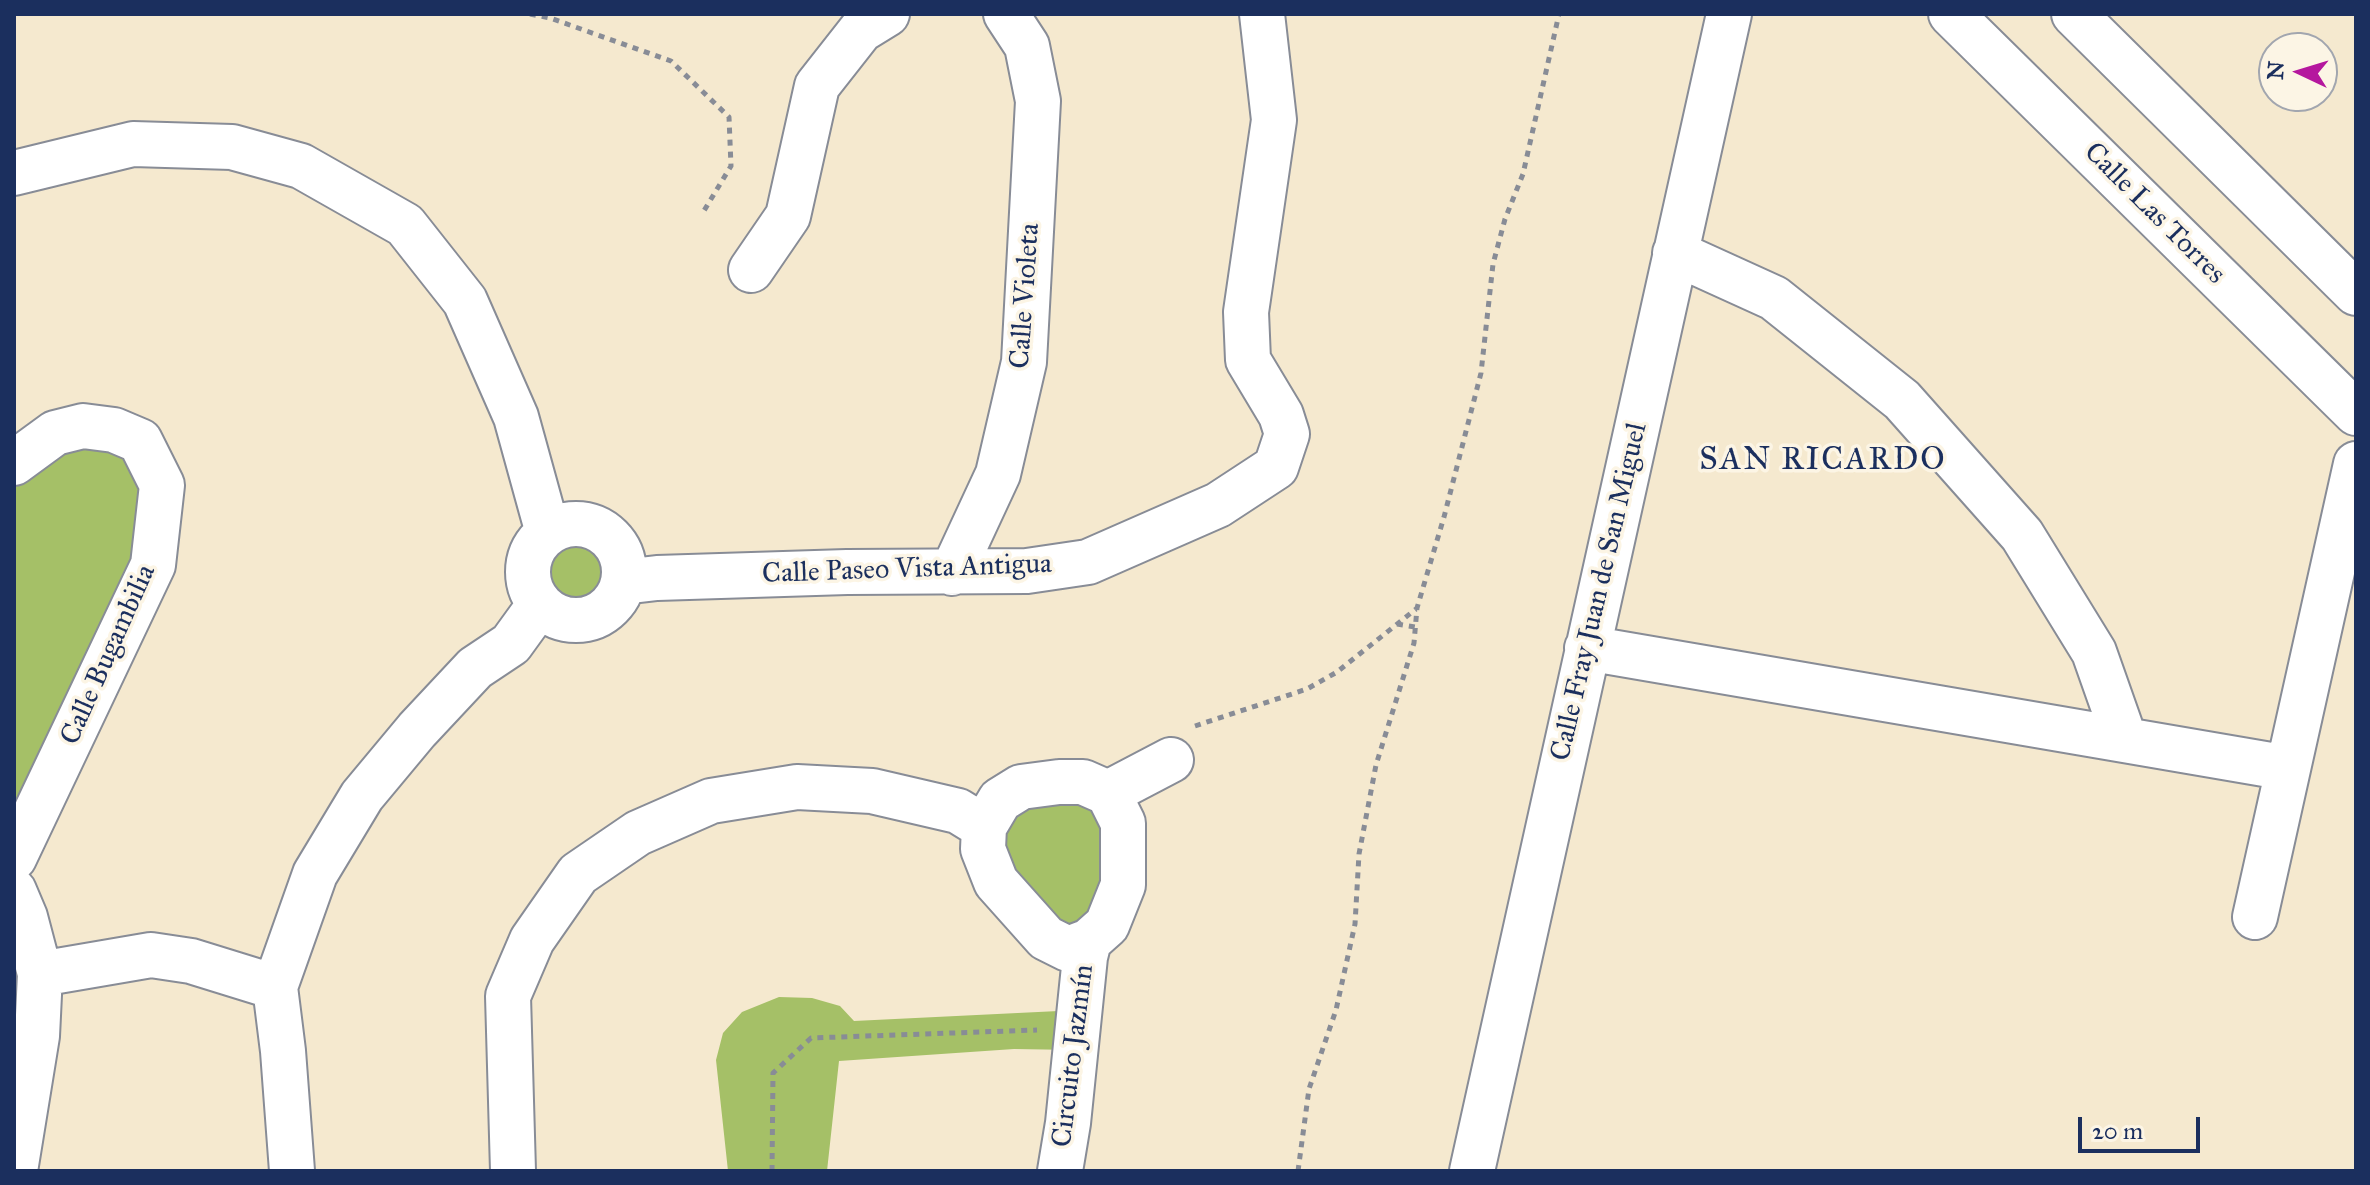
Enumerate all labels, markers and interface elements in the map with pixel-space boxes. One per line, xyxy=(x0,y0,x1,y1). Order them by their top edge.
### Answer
north arrow xyxy=(2258,32,2338,112)
text: N xyxy=(2261,60,2290,81)
street label: Calle Las Torres xyxy=(2076,136,2232,292)
street label: Calle Violeta xyxy=(1004,222,1048,370)
street label: Calle Fray Juan de San Miguel xyxy=(1545,420,1655,764)
district label: SAN RICARDO xyxy=(1699,442,1947,480)
street label: Calle Paseo Vista Antigua xyxy=(762,548,1052,592)
street label: Calle Bugambilia xyxy=(54,560,164,750)
street label: Circuito Jazmín xyxy=(1046,963,1102,1149)
scale bar xyxy=(2082,1101,2204,1151)
text: 20 m xyxy=(2092,1116,2143,1146)

